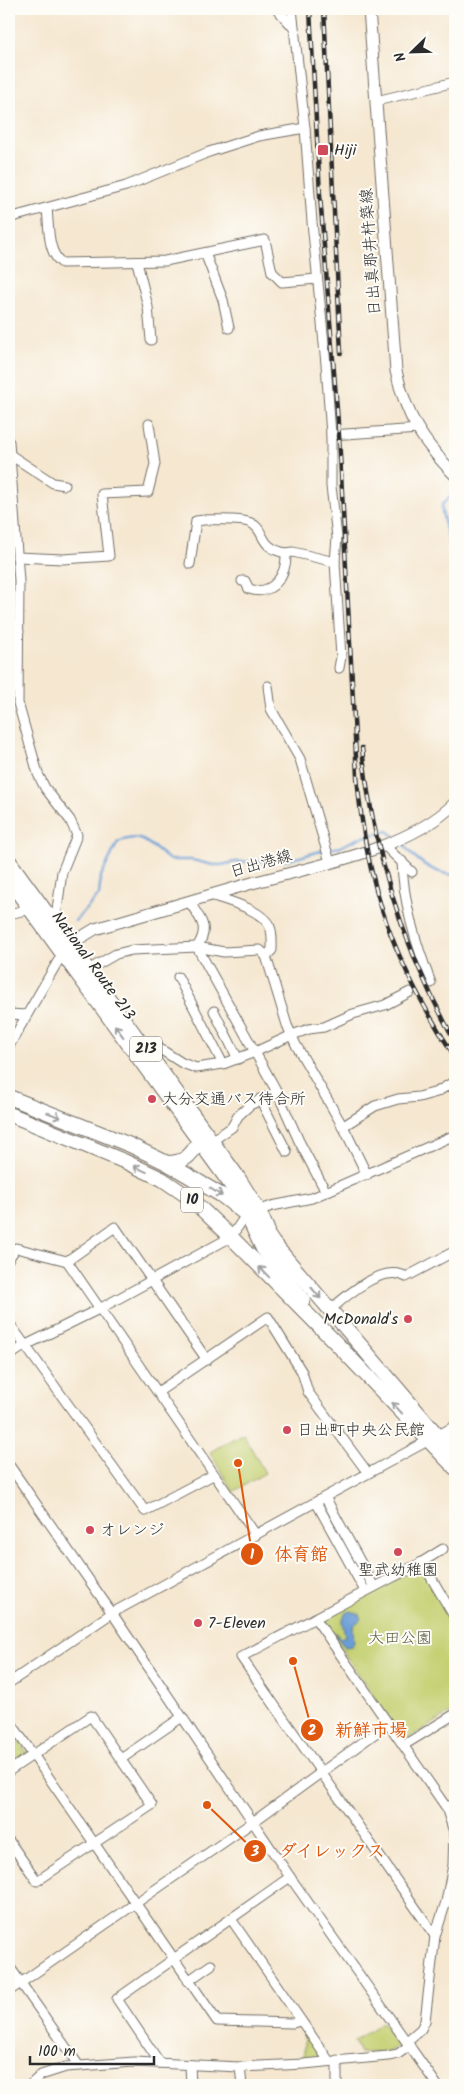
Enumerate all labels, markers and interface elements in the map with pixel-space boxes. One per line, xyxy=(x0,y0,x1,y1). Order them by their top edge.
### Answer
north arrow xyxy=(386,28,436,78)
text: N xyxy=(389,48,413,65)
place label: Hiji xyxy=(334,138,358,163)
marker: Hiji xyxy=(316,143,330,157)
street label: 日出真那井杵築線 xyxy=(354,187,388,317)
street label: 日出港線 xyxy=(227,843,295,885)
street label: National Route 213 xyxy=(45,906,141,1026)
one-way arrow xyxy=(114,1024,124,1038)
road number: 213 xyxy=(130,1036,162,1062)
place label: 大分交通バス待合所 xyxy=(162,1087,306,1112)
marker: 大分交通バス待合所 xyxy=(146,1093,158,1105)
one-way arrow xyxy=(46,1111,61,1120)
one-way arrow xyxy=(133,1163,148,1173)
one-way arrow xyxy=(209,1187,223,1198)
road number: 10 xyxy=(181,1188,203,1212)
one-way arrow xyxy=(258,1265,270,1278)
one-way arrow xyxy=(311,1287,322,1300)
place label: McDonald's xyxy=(324,1307,398,1332)
marker: McDonald's xyxy=(402,1313,414,1325)
one-way arrow xyxy=(391,1401,403,1414)
place label: 日出町中央公民館 xyxy=(297,1418,425,1443)
marker: 日出町中央公民館 xyxy=(281,1424,293,1436)
place label: オレンジ xyxy=(100,1518,164,1543)
marker: オレンジ xyxy=(84,1524,96,1536)
callout: 体育館 xyxy=(239,1537,338,1570)
text: 体育館 xyxy=(274,1541,328,1570)
text: 1 xyxy=(250,1543,255,1567)
marker: 聖武幼稚園 xyxy=(392,1546,404,1558)
place label: 聖武幼稚園 xyxy=(358,1558,438,1583)
place label: 7-Eleven xyxy=(208,1611,266,1636)
marker: 7-Eleven xyxy=(192,1617,204,1629)
park label: 大田公園 xyxy=(368,1626,432,1651)
callout: 新鮮市場 xyxy=(300,1713,417,1746)
text: 新鮮市場 xyxy=(335,1717,407,1746)
text: 2 xyxy=(308,1719,317,1743)
callout: ダイレックス xyxy=(243,1834,396,1867)
text: ダイレックス xyxy=(279,1838,385,1867)
text: 3 xyxy=(250,1840,259,1864)
scale bar xyxy=(30,2034,154,2066)
text: 100 m xyxy=(38,2040,76,2064)

